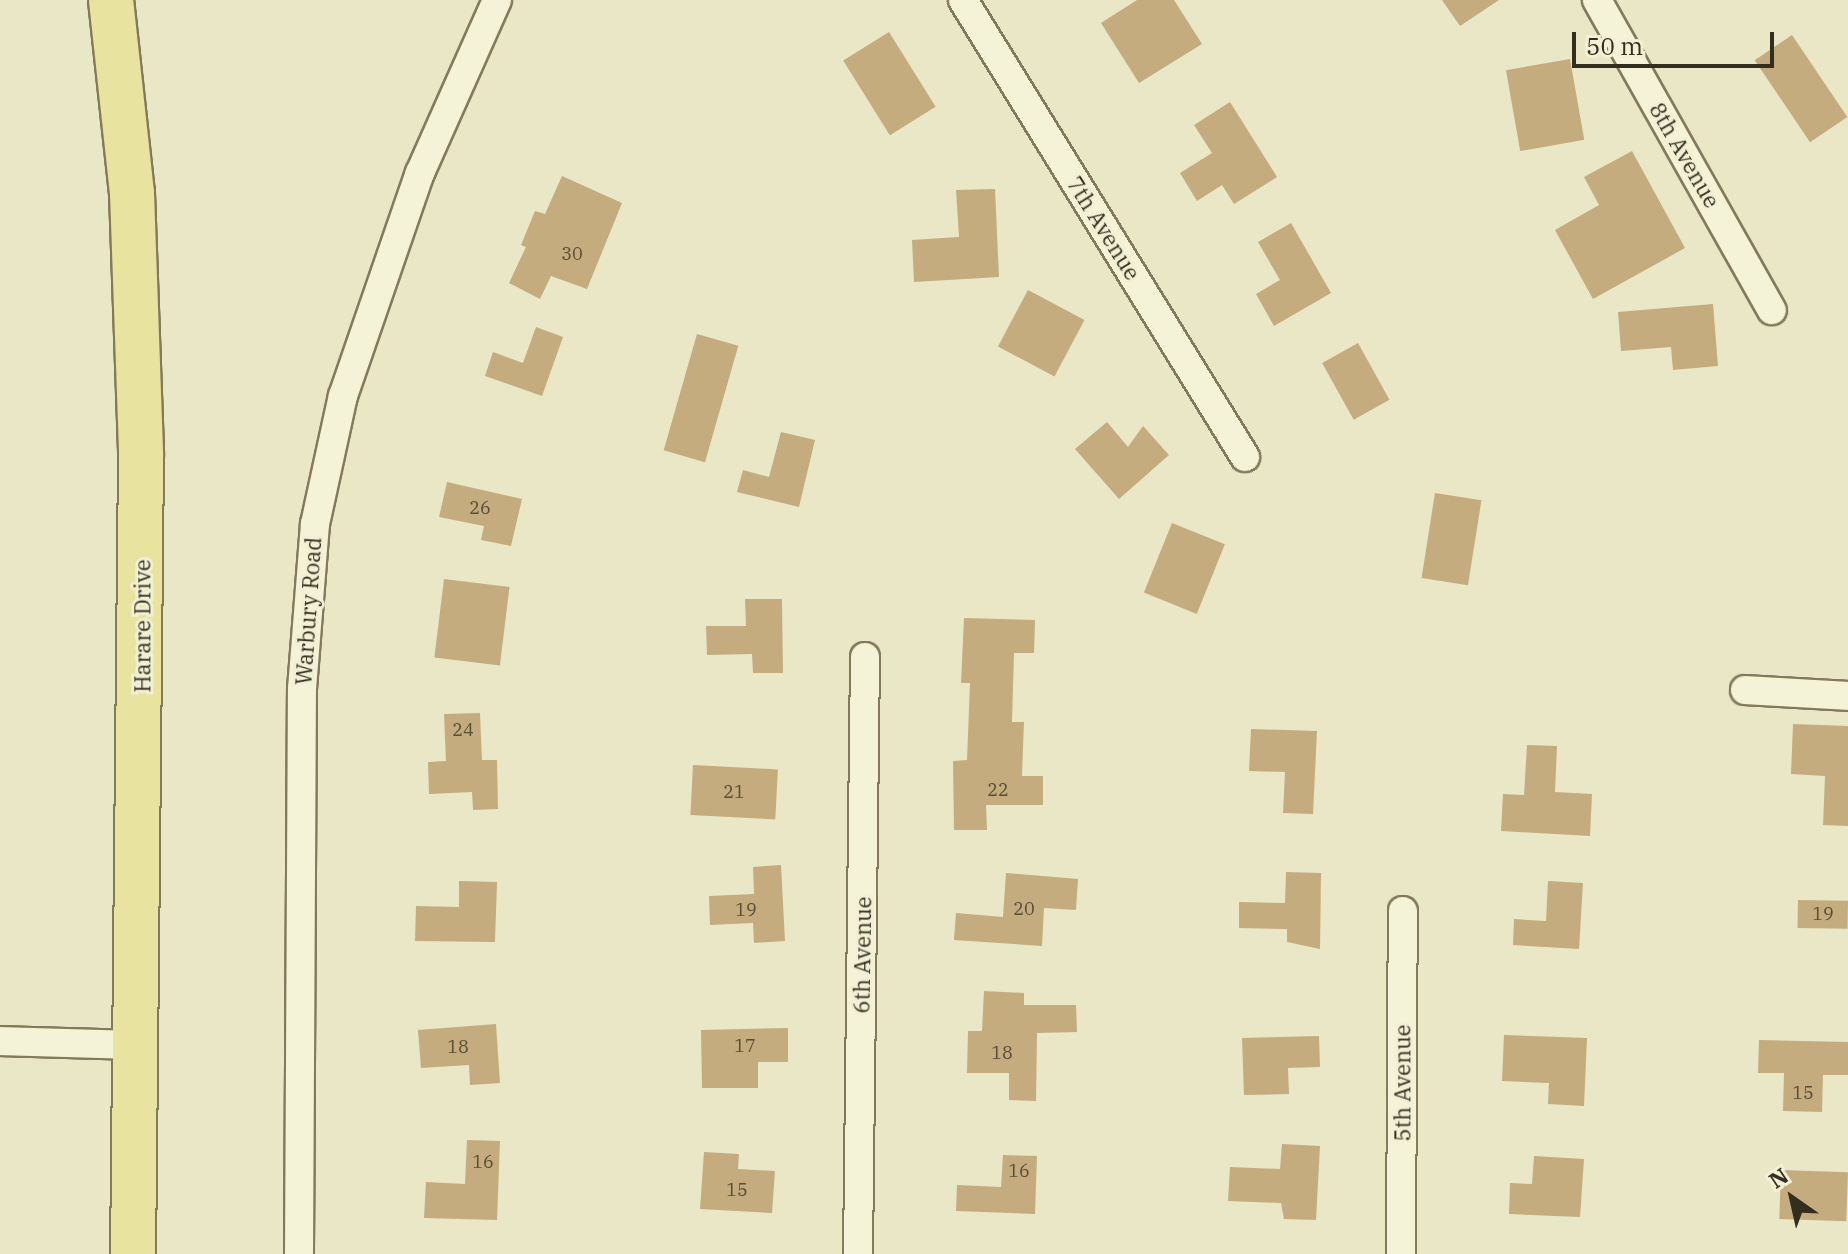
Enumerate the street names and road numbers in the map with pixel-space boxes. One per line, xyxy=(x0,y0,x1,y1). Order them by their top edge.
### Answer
street label: 8th Avenue xyxy=(1644,98,1726,212)
street label: 7th Avenue xyxy=(1062,171,1146,285)
street label: Warbury Road xyxy=(290,536,326,686)
street label: Harare Drive xyxy=(129,559,155,693)
street label: 6th Avenue xyxy=(848,896,876,1014)
street label: 5th Avenue xyxy=(1389,1024,1415,1142)

